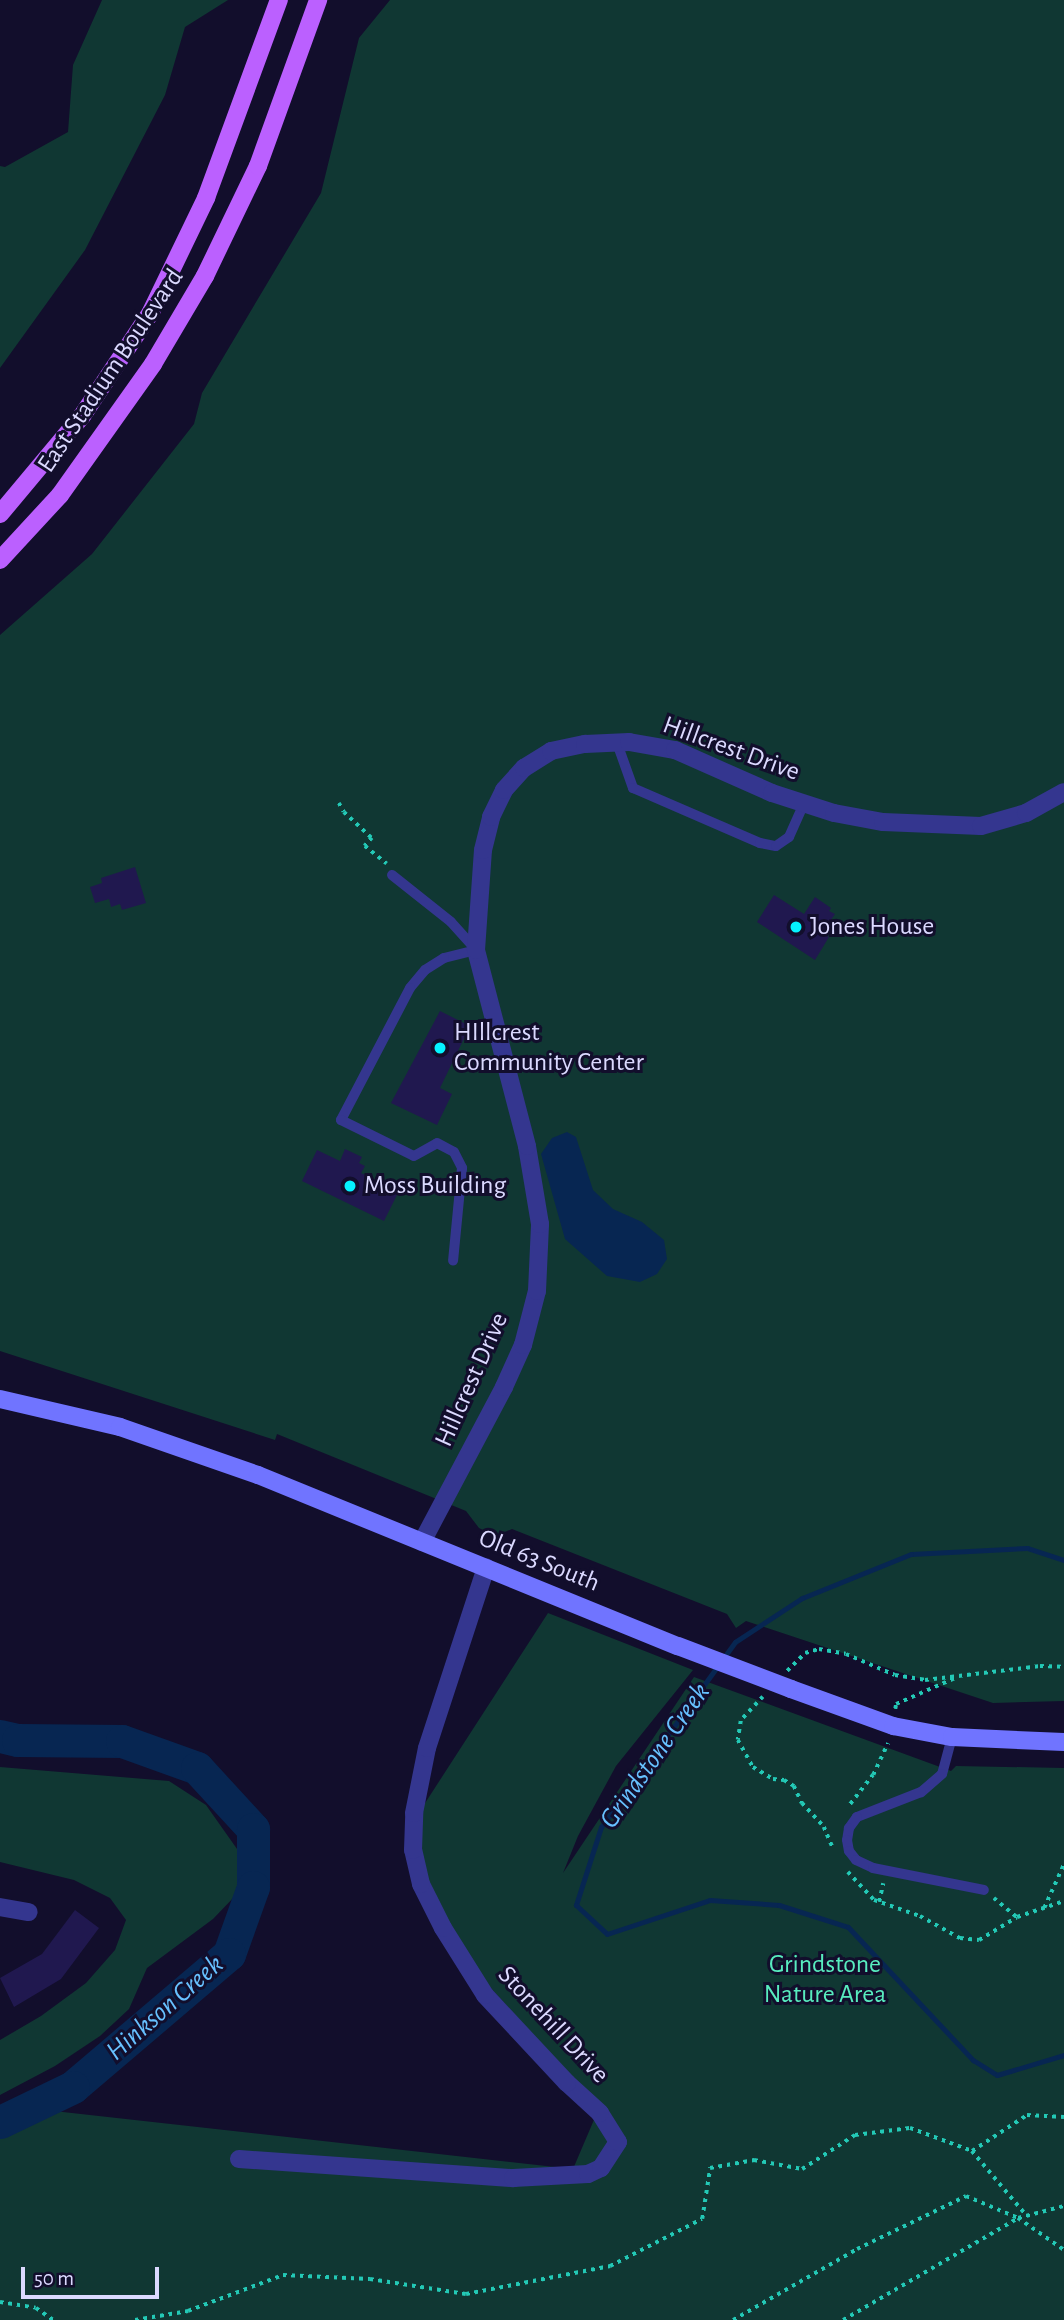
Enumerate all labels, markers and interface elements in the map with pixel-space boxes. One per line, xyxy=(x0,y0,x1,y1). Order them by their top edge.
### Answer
street label: East Stadium Boulevard xyxy=(31,263,191,479)
street label: Hillcrest Drive xyxy=(658,710,804,788)
place label: Jones House xyxy=(810,911,934,943)
marker: Jones House xyxy=(788,919,804,935)
place label: HIllcrest Community Center xyxy=(454,1017,644,1078)
marker: HIllcrest Community Center xyxy=(432,1040,448,1056)
place label: Moss Building xyxy=(364,1170,506,1202)
marker: Moss Building xyxy=(342,1178,358,1194)
street label: Hillcrest Drive xyxy=(429,1308,515,1452)
street label: Old 63 South xyxy=(474,1523,604,1599)
water label: Grindstone Creek xyxy=(593,1677,717,1835)
water label: Hinkson Creek xyxy=(99,1948,231,2068)
park label: Grindstone Nature Area xyxy=(764,1949,886,2010)
street label: Stonehill Drive xyxy=(491,1960,615,2090)
scale bar xyxy=(24,2254,163,2298)
text: 50 m xyxy=(34,2268,74,2289)

